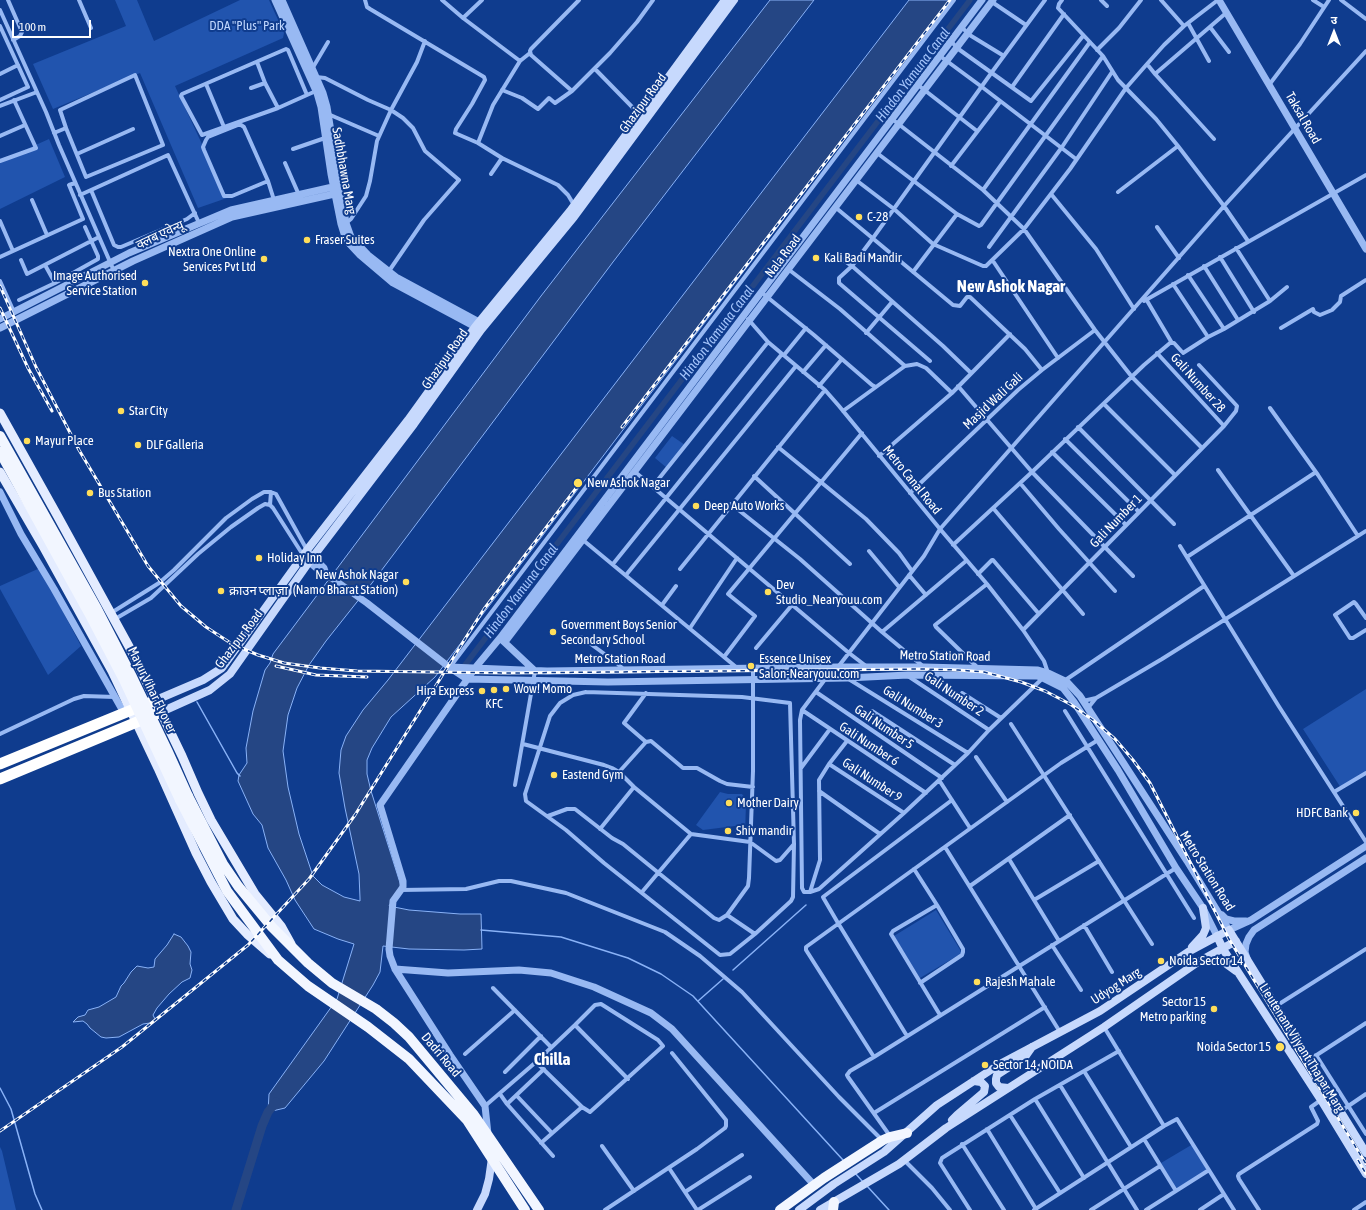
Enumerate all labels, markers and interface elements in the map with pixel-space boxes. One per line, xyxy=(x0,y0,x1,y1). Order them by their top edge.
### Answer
scale bar xyxy=(14,12,93,38)
north arrow xyxy=(1314,12,1354,52)
text: उ xyxy=(1331,14,1337,26)
park label: DDA "Plus" Park xyxy=(209,18,285,34)
text: 100 m xyxy=(19,20,46,34)
water label: Hindon Yamuna Canal xyxy=(872,24,954,126)
street label: Ghazipur Road xyxy=(616,70,670,136)
street label: Taksal Road xyxy=(1282,89,1324,147)
street label: Sadhbhawna Marg xyxy=(329,126,359,216)
place label: C-28 xyxy=(867,209,888,225)
marker: C-28 xyxy=(854,212,864,222)
street label: क्लब एवेन्यू xyxy=(134,217,186,253)
street label: Nala Road xyxy=(762,231,804,281)
place label: Fraser Suites xyxy=(315,232,375,248)
marker: Fraser Suites xyxy=(302,235,312,245)
place label: Nextra One Online Services Pvt Ltd xyxy=(168,244,256,275)
place label: Kali Badi Mandir xyxy=(824,250,902,266)
marker: Kali Badi Mandir xyxy=(811,253,821,263)
marker: Nextra One Online Services Pvt Ltd xyxy=(259,254,269,264)
place label: Image Authorised Service Station xyxy=(53,268,137,299)
district label: New Ashok Nagar xyxy=(957,277,1065,297)
marker: Image Authorised Service Station xyxy=(140,278,150,288)
water label: Hindon Yamuna Canal xyxy=(676,282,758,384)
street label: Ghazipur Road xyxy=(419,326,471,392)
street label: Gali Number 28 xyxy=(1167,350,1229,416)
street label: Masjid Wali Gali xyxy=(960,369,1026,433)
place label: Star City xyxy=(129,403,168,419)
marker: Star City xyxy=(116,406,126,416)
place label: Mayur Place xyxy=(35,433,94,449)
marker: Mayur Place xyxy=(22,436,32,446)
place label: DLF Galleria xyxy=(146,437,204,453)
marker: DLF Galleria xyxy=(133,440,143,450)
street label: Metro Canal Road xyxy=(879,442,945,518)
place label: New Ashok Nagar xyxy=(587,475,670,491)
marker: New Ashok Nagar xyxy=(572,477,584,489)
place label: Bus Station xyxy=(98,485,151,501)
marker: Bus Station xyxy=(85,488,95,498)
street label: Gali Number 1 xyxy=(1087,491,1145,551)
place label: Deep Auto Works xyxy=(704,498,784,514)
marker: Deep Auto Works xyxy=(691,501,701,511)
water label: Hindon Yamuna Canal xyxy=(480,540,562,642)
place label: Holiday Inn xyxy=(267,550,322,566)
marker: Holiday Inn xyxy=(254,553,264,563)
place label: New Ashok Nagar (Namo Bharat Station) xyxy=(293,567,398,598)
marker: New Ashok Nagar (Namo Bharat Station) xyxy=(401,577,411,587)
place label: Dev Studio_Nearyouu.com xyxy=(776,577,882,608)
place label: क्राउन प्लाज़ा xyxy=(229,583,288,599)
marker: क्राउन प्लाज़ा xyxy=(216,586,226,596)
marker: Dev Studio_Nearyouu.com xyxy=(763,587,773,597)
street label: Ghazipur Road xyxy=(212,606,266,672)
place label: Government Boys Senior Secondary School xyxy=(561,617,677,648)
marker: Government Boys Senior Secondary School xyxy=(548,627,558,637)
street label: Mayur Vihar Flyover xyxy=(124,644,180,736)
street label: Metro Station Road xyxy=(899,647,991,665)
street label: Metro Station Road xyxy=(574,651,666,667)
place label: Essence Unisex Salon-Nearyouu.com xyxy=(759,651,859,682)
marker: Essence Unisex Salon-Nearyouu.com xyxy=(746,661,756,671)
street label: Gali Number 2 xyxy=(921,668,987,720)
place label: Wow! Momo xyxy=(514,681,572,697)
street label: Gali Number 3 xyxy=(880,682,946,732)
place label: Hira Express xyxy=(416,683,474,699)
marker: Wow! Momo xyxy=(501,684,511,694)
marker: KFC xyxy=(489,685,499,695)
marker: Hira Express xyxy=(477,686,487,696)
place label: KFC xyxy=(485,696,503,712)
street label: Gali Number 5 xyxy=(851,701,917,753)
street label: Gali Number 6 xyxy=(836,719,902,769)
street label: Gali Number 9 xyxy=(839,755,905,805)
place label: Eastend Gym xyxy=(562,767,624,783)
marker: Eastend Gym xyxy=(549,770,559,780)
place label: Mother Dairy xyxy=(737,795,799,811)
marker: Mother Dairy xyxy=(724,798,734,808)
place label: HDFC Bank xyxy=(1296,805,1348,821)
marker: HDFC Bank xyxy=(1351,808,1361,818)
place label: Shiv mandir xyxy=(736,823,793,839)
marker: Shiv mandir xyxy=(723,826,733,836)
street label: Metro Station Road xyxy=(1176,828,1238,914)
place label: Noida Sector 14 xyxy=(1169,953,1243,969)
marker: Noida Sector 14 xyxy=(1156,956,1166,966)
street label: Udyog Marg xyxy=(1088,964,1144,1008)
place label: Rajesh Mahale xyxy=(985,974,1055,990)
marker: Rajesh Mahale xyxy=(972,977,982,987)
street label: Lieutenant Vijyant Thapar Marg xyxy=(1256,981,1348,1115)
place label: Sector 15 Metro parking xyxy=(1140,994,1206,1025)
marker: Sector 15 Metro parking xyxy=(1209,1004,1219,1014)
street label: Dadri Road xyxy=(418,1030,464,1080)
place label: Noida Sector 15 xyxy=(1197,1039,1271,1055)
marker: Noida Sector 15 xyxy=(1274,1041,1286,1053)
district label: Chilla xyxy=(534,1050,570,1070)
place label: Sector 14, NOIDA xyxy=(993,1057,1073,1073)
marker: Sector 14, NOIDA xyxy=(980,1060,990,1070)

